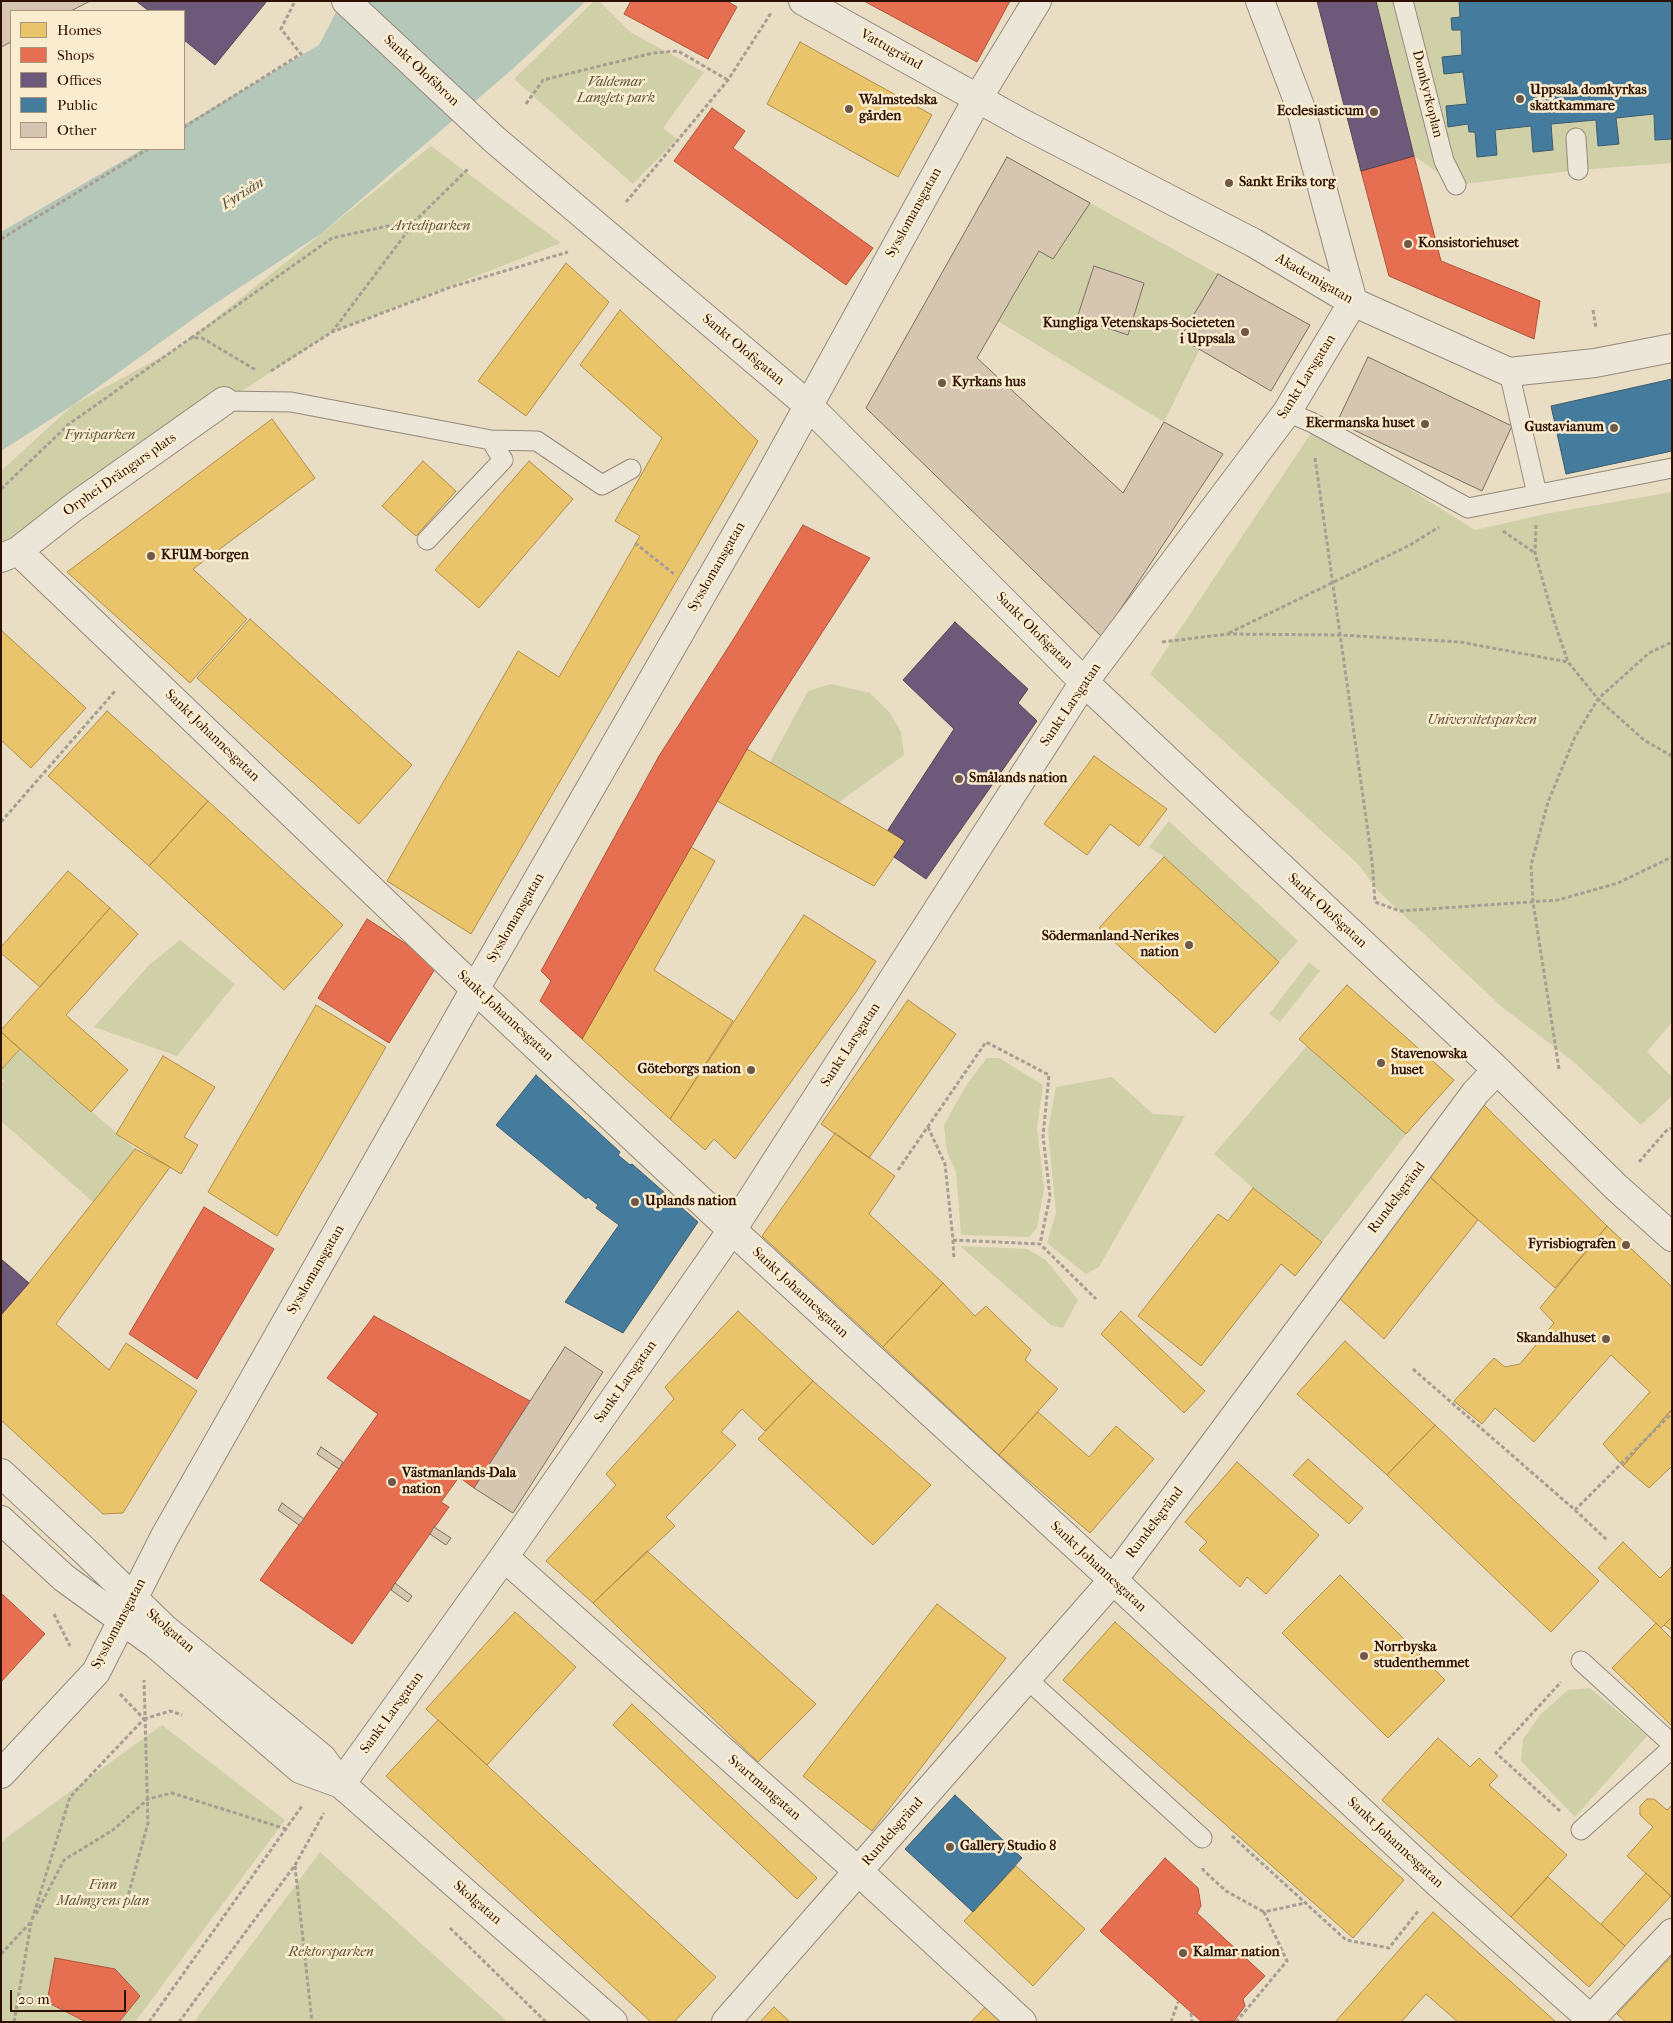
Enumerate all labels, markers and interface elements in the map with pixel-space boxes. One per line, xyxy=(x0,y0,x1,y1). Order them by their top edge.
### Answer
legend xyxy=(10,10,185,150)
text: Homes xyxy=(57,21,102,39)
street label: Vattugränd xyxy=(857,26,925,74)
street label: Sankt Olofsbron xyxy=(380,32,462,110)
text: Shops xyxy=(57,46,94,64)
street label: Domkyrkoplan xyxy=(1408,48,1446,140)
text: Offices xyxy=(57,71,102,89)
park label: Valdemar Langlets park xyxy=(577,75,655,108)
place label: Uppsala domkyrkas skattkammare xyxy=(1530,83,1647,115)
place label: Walmstedska gården xyxy=(859,93,937,125)
marker: Uppsala domkyrkas skattkammare xyxy=(1514,93,1526,105)
text: Public xyxy=(57,96,97,114)
marker: Walmstedska gården xyxy=(843,103,855,115)
place label: Ecclesiasticum xyxy=(1277,104,1364,120)
marker: Ecclesiasticum xyxy=(1368,106,1380,118)
text: Other xyxy=(57,121,96,139)
street label: Sysslomansgatan xyxy=(882,165,946,261)
water label: Fyrisån xyxy=(218,174,268,214)
place label: Sankt Eriks torg xyxy=(1239,175,1335,191)
marker: Sankt Eriks torg xyxy=(1223,177,1235,189)
park label: Artediparken xyxy=(392,219,470,235)
place label: Konsistoriehuset xyxy=(1418,236,1519,252)
marker: Konsistoriehuset xyxy=(1402,238,1414,250)
street label: Akademigatan xyxy=(1272,250,1356,308)
street label: Sankt Olofsgatan xyxy=(698,311,788,389)
place label: Kungliga Vetenskaps-Societeten i Uppsala xyxy=(1043,316,1235,348)
marker: Kungliga Vetenskaps-Societeten i Uppsala xyxy=(1239,326,1251,338)
street label: Sankt Larsgatan xyxy=(1274,332,1340,422)
place label: Kyrkans hus xyxy=(952,375,1026,391)
marker: Kyrkans hus xyxy=(936,377,948,389)
place label: Ekermanska huset xyxy=(1306,416,1415,432)
marker: Ekermanska huset xyxy=(1419,418,1431,430)
place label: Gustavianum xyxy=(1525,420,1604,436)
marker: Gustavianum xyxy=(1608,422,1620,434)
park label: Fyrisparken xyxy=(65,428,135,444)
street label: Orphei Drängars plats xyxy=(60,430,180,520)
street label: Sysslomansgatan xyxy=(685,519,749,615)
place label: KFUM-borgen xyxy=(161,548,249,564)
marker: KFUM-borgen xyxy=(145,550,157,562)
street label: Sankt Olofsgatan xyxy=(992,589,1076,673)
street label: Sankt Larsgatan xyxy=(1037,660,1105,750)
street label: Sankt Johannesgatan xyxy=(161,686,263,786)
park label: Universitetsparken xyxy=(1427,713,1537,729)
place label: Smålands nation xyxy=(969,771,1067,787)
marker: Smålands nation xyxy=(953,773,965,785)
street label: Sysslomansgatan xyxy=(484,870,548,966)
street label: Sankt Olofsgatan xyxy=(1284,870,1370,952)
place label: Södermanland-Nerikes nation xyxy=(1042,929,1179,962)
marker: Södermanland-Nerikes nation xyxy=(1183,939,1195,951)
street label: Sankt Johannesgatan xyxy=(453,967,557,1065)
street label: Sankt Larsgatan xyxy=(818,1000,884,1090)
place label: Stavenowska huset xyxy=(1391,1047,1467,1080)
marker: Stavenowska huset xyxy=(1375,1057,1387,1069)
place label: Göteborgs nation xyxy=(637,1062,741,1078)
marker: Göteborgs nation xyxy=(745,1064,757,1076)
street label: Rundelsgränd xyxy=(1365,1159,1429,1237)
place label: Uplands nation xyxy=(645,1194,736,1210)
marker: Uplands nation xyxy=(629,1196,641,1208)
street label: Sysslomansgatan xyxy=(284,1222,348,1318)
place label: Fyrisbiografen xyxy=(1528,1237,1616,1253)
marker: Fyrisbiografen xyxy=(1620,1239,1632,1251)
street label: Sankt Johannesgatan xyxy=(748,1244,852,1342)
place label: Skandalhuset xyxy=(1516,1331,1596,1347)
marker: Skandalhuset xyxy=(1600,1333,1612,1345)
street label: Sankt Larsgatan xyxy=(591,1338,661,1426)
place label: Västmanlands-Dala nation xyxy=(402,1466,516,1498)
marker: Västmanlands-Dala nation xyxy=(386,1476,398,1488)
street label: Rundelsgränd xyxy=(1123,1484,1187,1562)
street label: Sankt Johannesgatan xyxy=(1046,1518,1150,1616)
street label: Sysslomansgatan xyxy=(88,1576,150,1672)
street label: Skolgatan xyxy=(142,1605,198,1657)
place label: Norrbyska studenthemmet xyxy=(1374,1640,1469,1672)
marker: Norrbyska studenthemmet xyxy=(1358,1650,1370,1662)
street label: Sankt Larsgatan xyxy=(357,1669,427,1757)
street label: Svartmangatan xyxy=(724,1752,804,1824)
street label: Rundelsgränd xyxy=(859,1794,927,1870)
street label: Sankt Johannesgatan xyxy=(1343,1794,1447,1892)
place label: Gallery Studio 8 xyxy=(960,1839,1056,1855)
marker: Gallery Studio 8 xyxy=(944,1841,956,1853)
street label: Skolgatan xyxy=(449,1877,505,1929)
park label: Finn Malmgrens plan xyxy=(57,1878,149,1910)
park label: Rektorsparken xyxy=(288,1945,374,1961)
place label: Kalmar nation xyxy=(1193,1945,1280,1961)
marker: Kalmar nation xyxy=(1177,1947,1189,1959)
scale bar xyxy=(12,1980,129,2012)
text: 20 m xyxy=(18,1990,50,2008)

